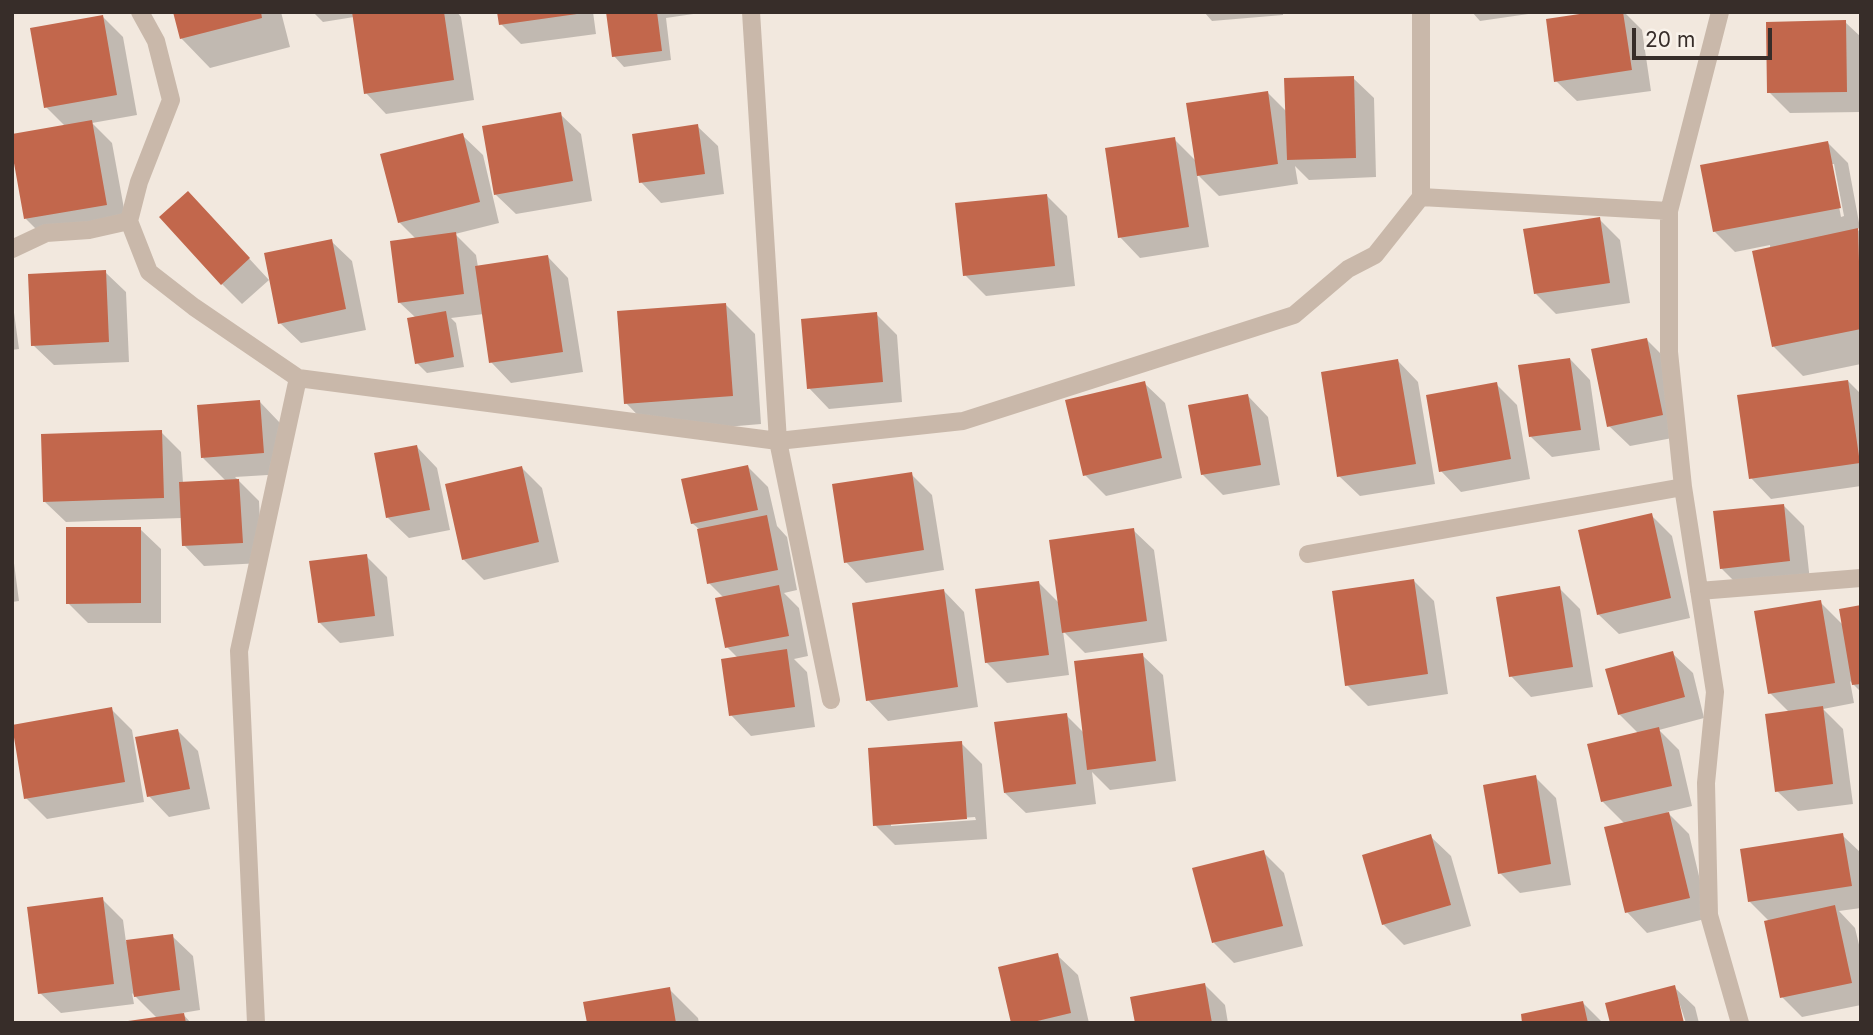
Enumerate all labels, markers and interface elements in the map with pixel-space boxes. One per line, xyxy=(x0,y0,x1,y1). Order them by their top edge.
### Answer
scale bar xyxy=(1635,14,1775,58)
text: 20 m xyxy=(1645,27,1695,52)

